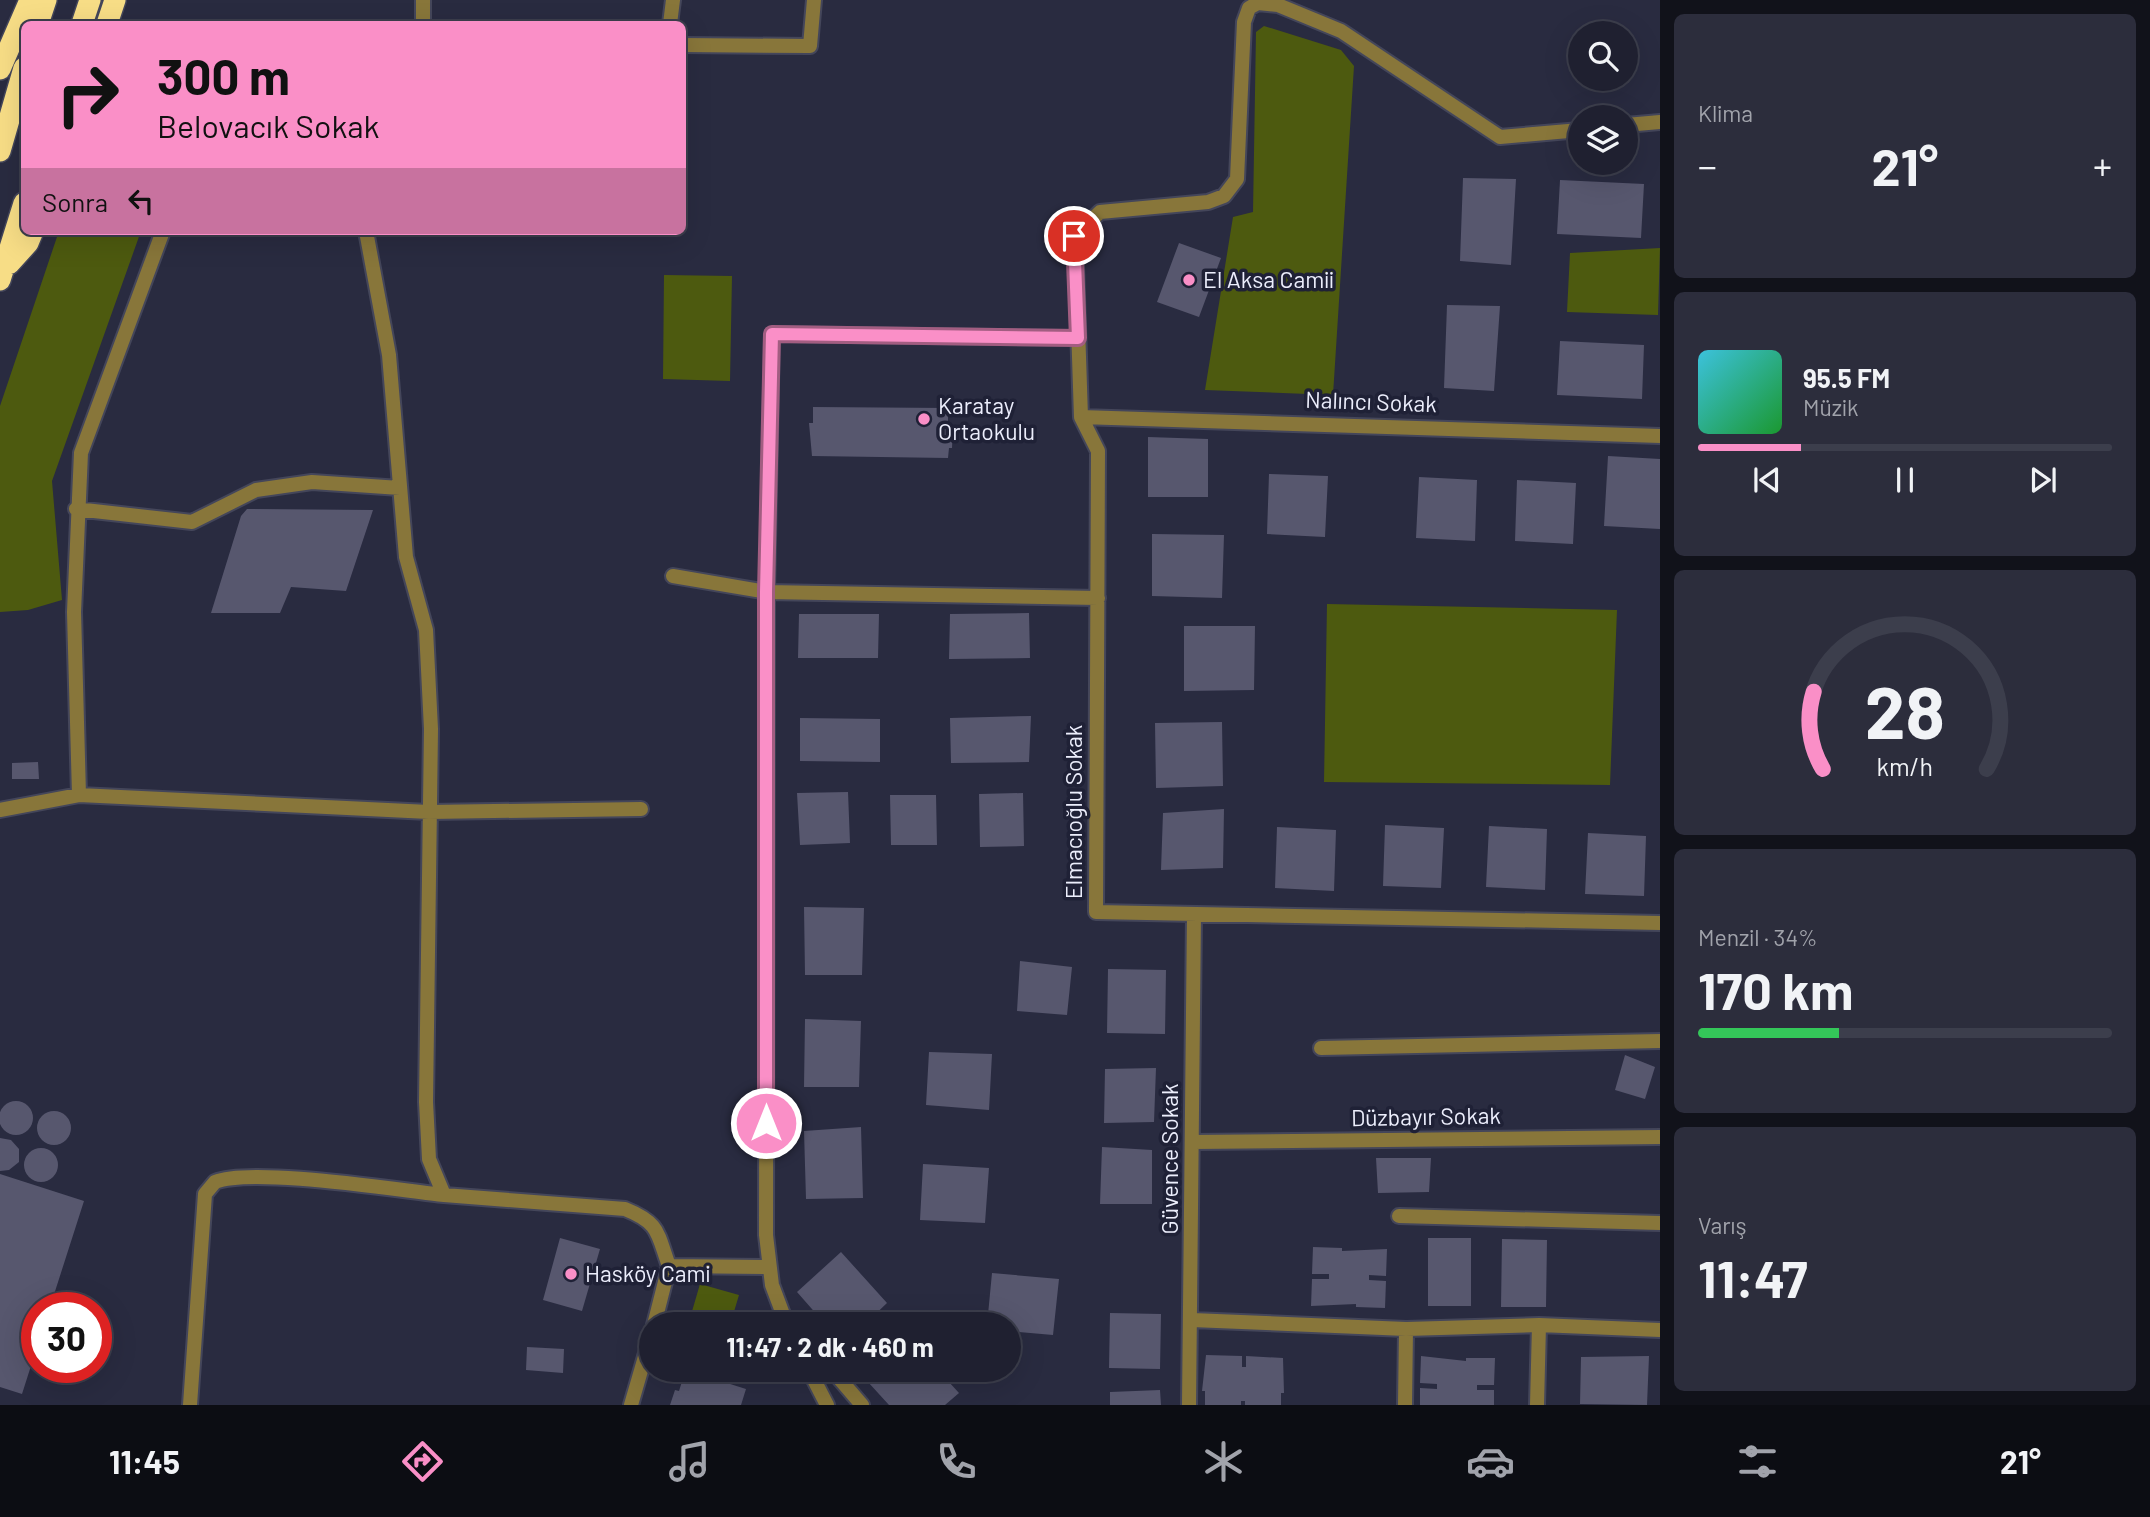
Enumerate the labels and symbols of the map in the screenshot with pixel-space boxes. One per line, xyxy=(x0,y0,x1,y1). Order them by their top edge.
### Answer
pin xyxy=(1044,206,1104,266)
place label: El Aksa Camii xyxy=(1203,265,1334,293)
marker: El Aksa Camii xyxy=(1181,272,1197,288)
street label: Nalıncı Sokak xyxy=(1305,385,1437,417)
place label: Karatay Ortaokulu xyxy=(938,391,1035,445)
marker: Karatay Ortaokulu xyxy=(916,411,932,427)
street label: Elmacıoğlu Sokak xyxy=(1059,725,1087,899)
street label: Güvence Sokak xyxy=(1155,1084,1183,1234)
position arrow xyxy=(729,1086,803,1160)
street label: Düzbayır Sokak xyxy=(1351,1101,1501,1131)
place label: Hasköy Cami xyxy=(585,1259,710,1287)
marker: Hasköy Cami xyxy=(563,1266,579,1282)
speed limit sign: 30 xyxy=(21,1292,112,1383)

